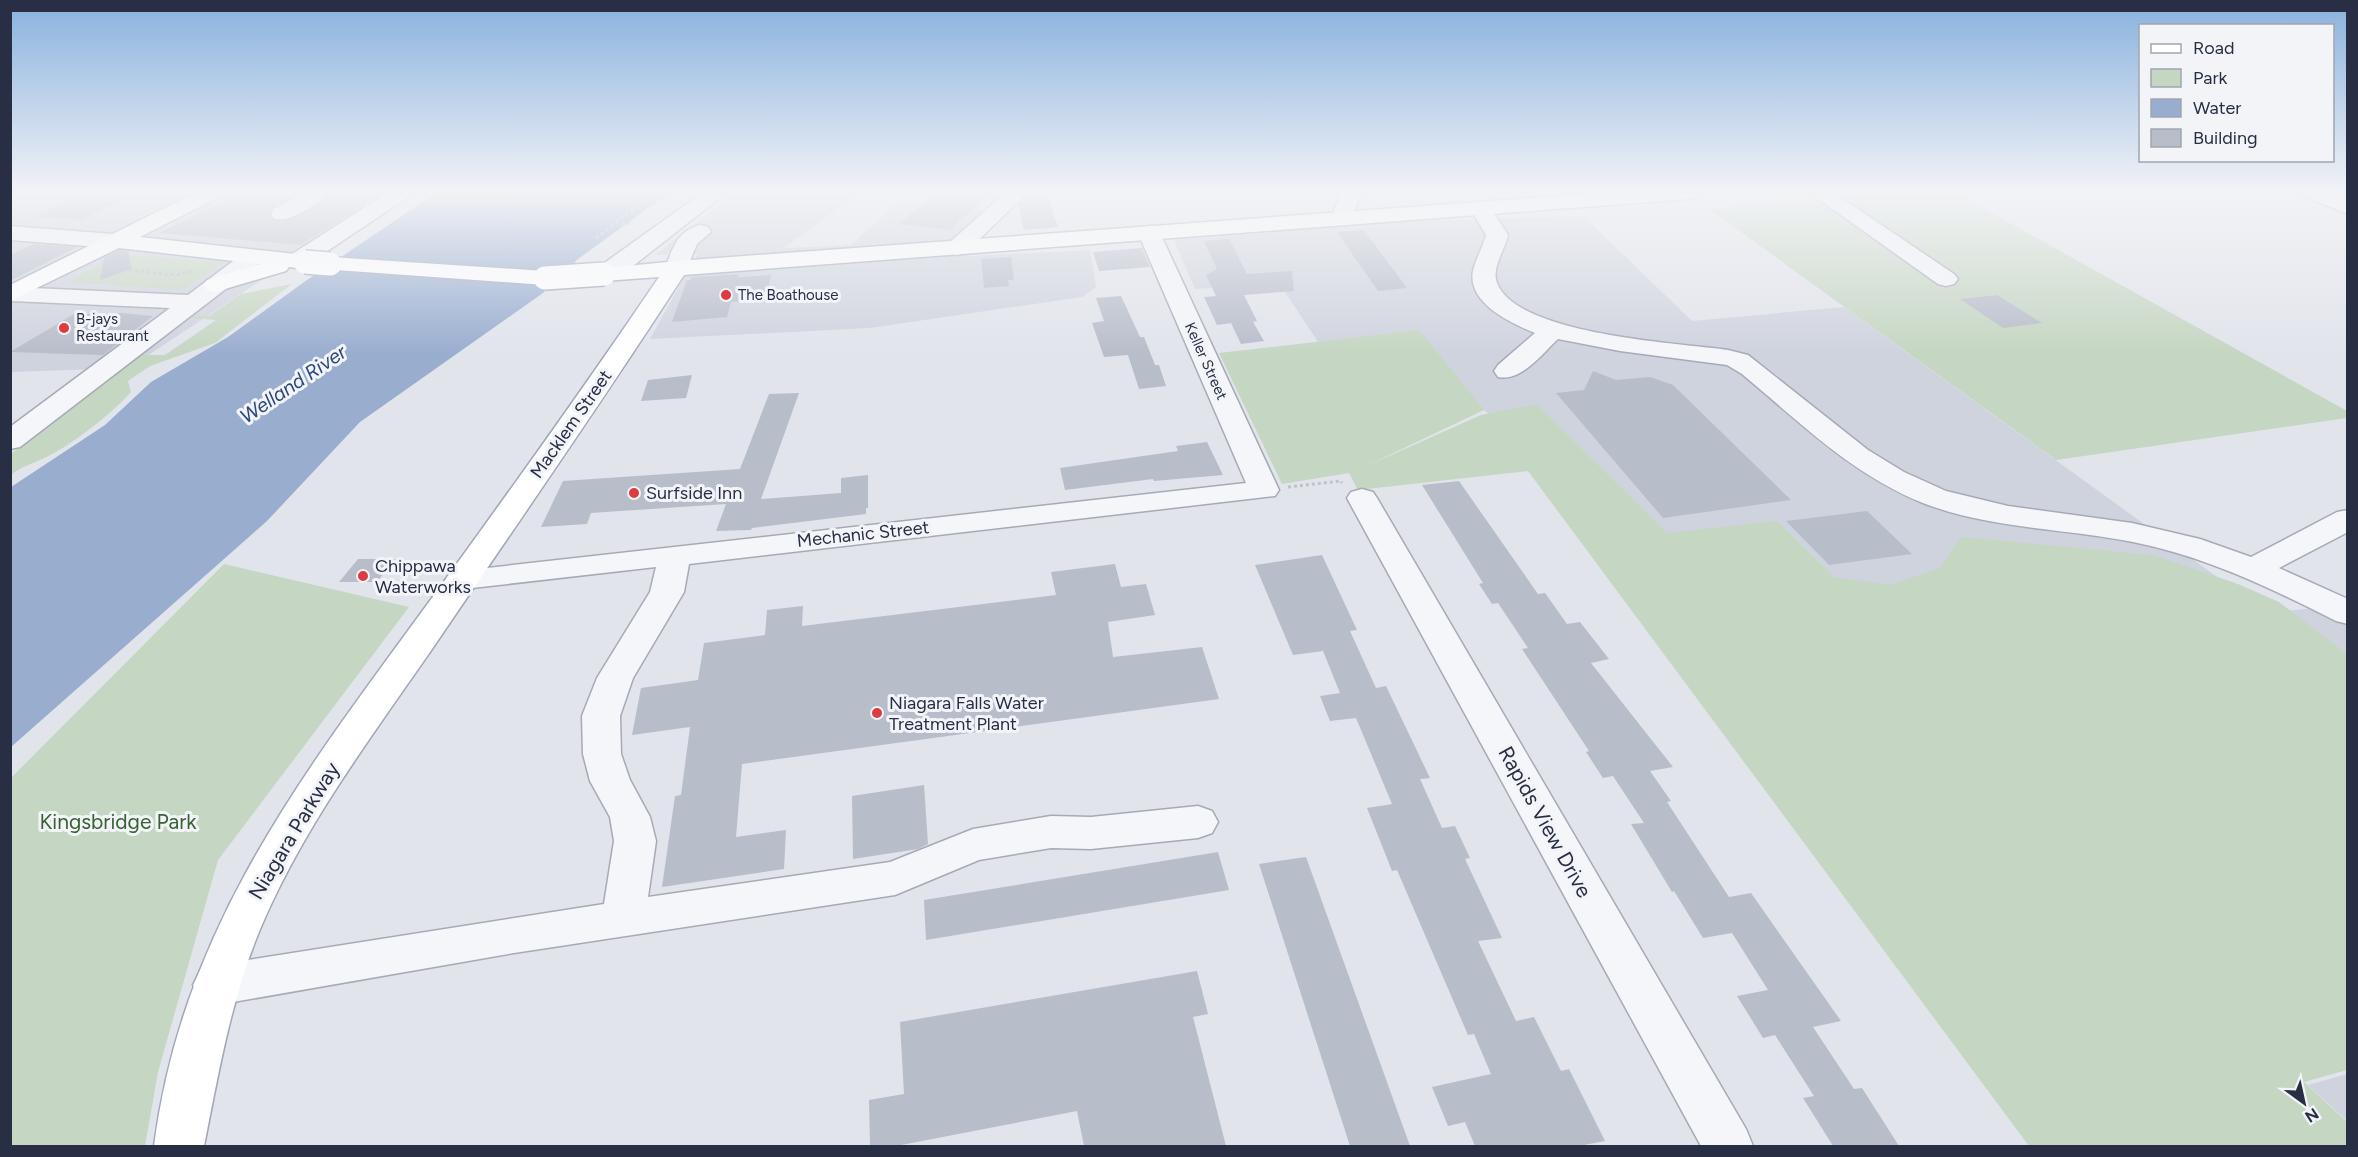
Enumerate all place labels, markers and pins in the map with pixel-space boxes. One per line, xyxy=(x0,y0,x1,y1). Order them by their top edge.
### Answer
place label: The Boathouse xyxy=(738,286,838,304)
marker: The Boathouse xyxy=(719,288,733,302)
place label: B-jays Restaurant xyxy=(76,310,149,345)
marker: B-jays Restaurant xyxy=(57,321,71,335)
place label: Surfside Inn xyxy=(646,482,742,504)
marker: Surfside Inn xyxy=(627,486,641,500)
place label: Chippawa Waterworks xyxy=(375,555,471,598)
marker: Chippawa Waterworks xyxy=(356,569,370,583)
place label: Niagara Falls Water Treatment Plant xyxy=(889,692,1044,735)
marker: Niagara Falls Water Treatment Plant xyxy=(870,706,884,720)

